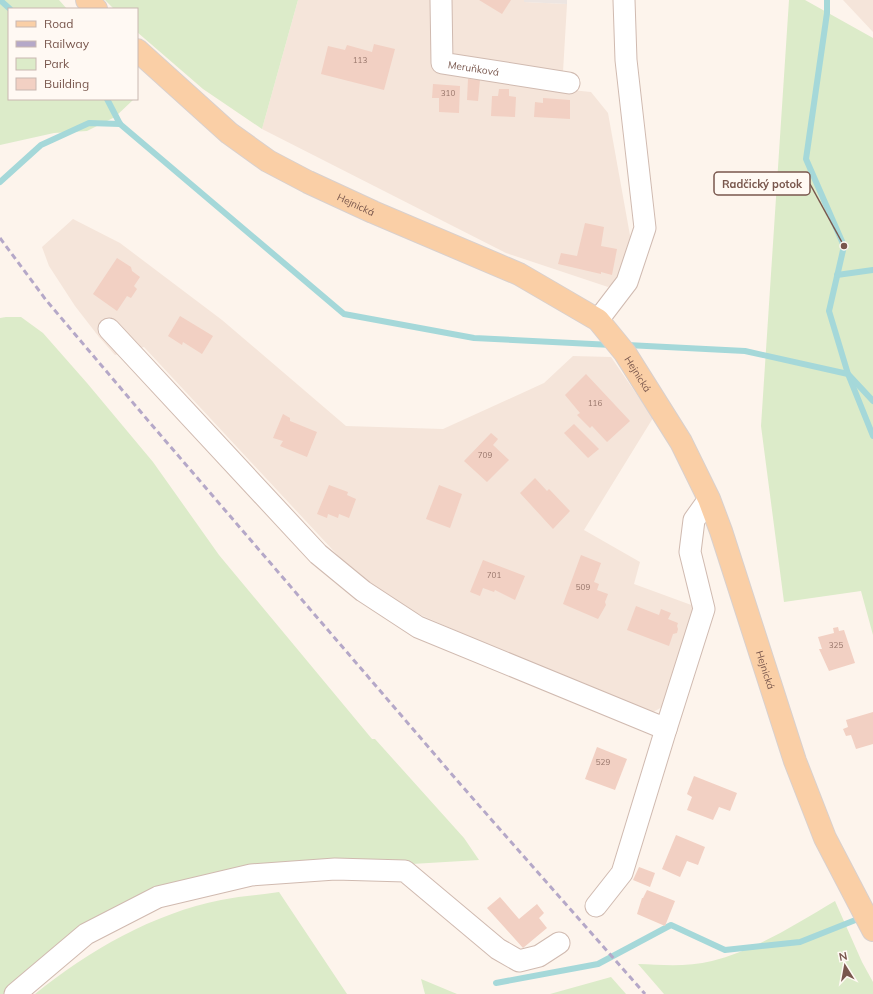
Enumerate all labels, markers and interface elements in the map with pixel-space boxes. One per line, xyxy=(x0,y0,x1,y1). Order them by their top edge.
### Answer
legend xyxy=(8,8,138,100)
text: Road xyxy=(44,16,73,31)
text: Railway xyxy=(44,36,90,51)
house number: 113 xyxy=(353,55,367,65)
text: Park xyxy=(44,56,70,71)
street label: Meruňková xyxy=(447,58,500,79)
text: Building xyxy=(44,76,89,91)
house number: 310 xyxy=(441,88,455,98)
callout: Radčický potok xyxy=(714,172,810,195)
text: Radčický potok xyxy=(722,177,803,191)
street label: Hejnická xyxy=(335,190,377,219)
street label: Hejnická xyxy=(622,354,654,394)
house number: 116 xyxy=(588,398,602,408)
house number: 709 xyxy=(478,450,492,460)
house number: 701 xyxy=(487,570,501,580)
house number: 509 xyxy=(576,582,590,592)
house number: 325 xyxy=(829,640,843,650)
street label: Hejnická xyxy=(753,649,777,691)
house number: 529 xyxy=(596,757,610,767)
north arrow xyxy=(825,946,865,986)
text: N xyxy=(838,949,849,964)

